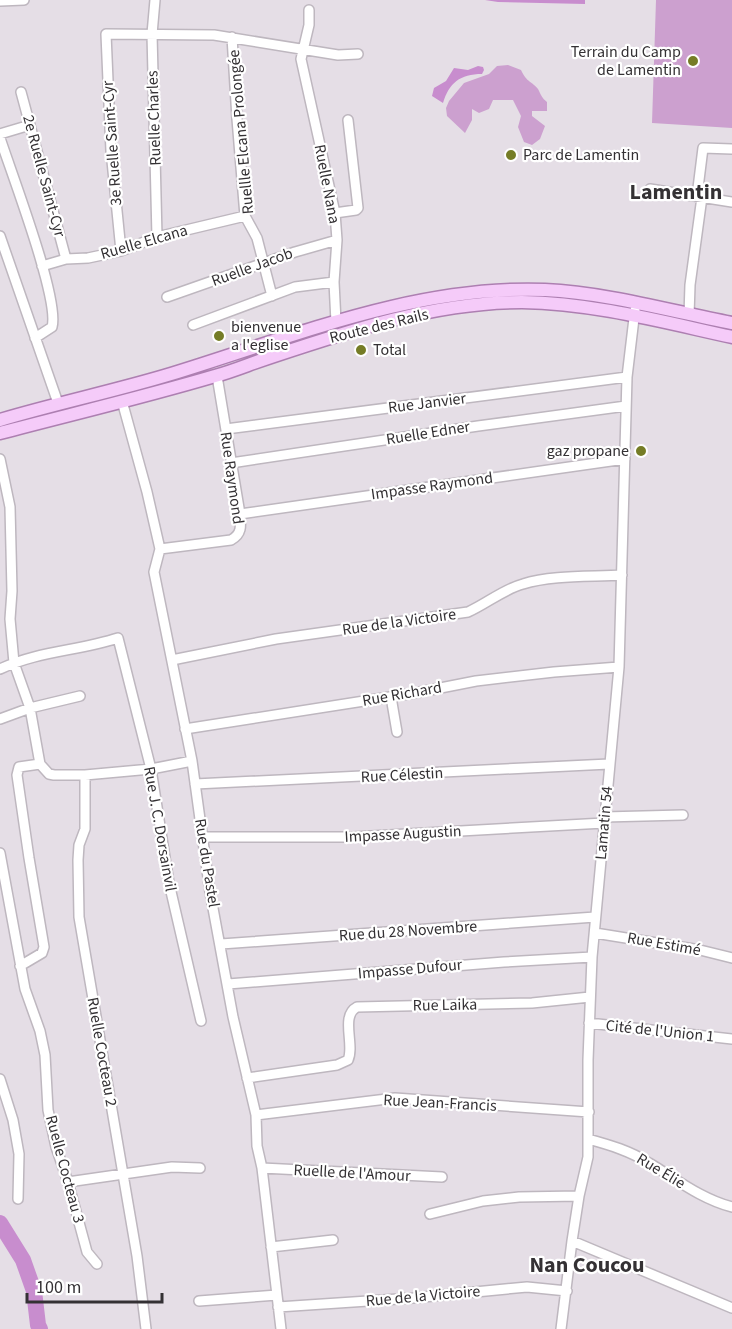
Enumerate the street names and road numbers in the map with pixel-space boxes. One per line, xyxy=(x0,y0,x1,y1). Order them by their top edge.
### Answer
street label: Ruellle Elcana Prolongée xyxy=(223,49,259,215)
street label: Ruelle Charles xyxy=(141,70,167,166)
street label: 3e Ruelle Saint-Cyr xyxy=(97,79,127,206)
street label: 2e Ruelle Saint-Cyr xyxy=(17,113,71,240)
street label: Ruelle Nana xyxy=(309,142,345,226)
street label: Ruelle Elcana xyxy=(98,219,190,265)
street label: Ruelle Jacob xyxy=(208,242,296,292)
street label: Route des Rails xyxy=(327,303,431,349)
street label: Rue Janvier xyxy=(387,387,468,419)
street label: Ruelle Edner xyxy=(385,415,472,450)
street label: Rue Raymond xyxy=(215,430,249,526)
street label: Impasse Raymond xyxy=(370,467,494,505)
street label: Rue de la Victoire xyxy=(341,603,457,641)
street label: Rue Richard xyxy=(361,676,443,712)
street label: Rue Célestin xyxy=(360,762,444,788)
street label: Rue J. C. Dorsainvil xyxy=(138,765,182,893)
street label: Lamatin 54 xyxy=(590,785,618,861)
street label: Rue du Pastel xyxy=(189,817,225,909)
street label: Impasse Augustin xyxy=(344,820,462,848)
street label: Rue du 28 Novembre xyxy=(338,915,478,947)
street label: Rue Estimé xyxy=(625,927,703,961)
street label: Impasse Dufour xyxy=(357,953,464,985)
street label: Rue Laika xyxy=(413,993,477,1017)
street label: Ruelle Cocteau 2 xyxy=(82,996,122,1109)
street label: Cité de l'Union 1 xyxy=(605,1014,715,1048)
street label: Rue Jean-Francis xyxy=(383,1089,498,1117)
street label: Ruelle Cocteau 3 xyxy=(40,1113,90,1225)
street label: Rue Élie xyxy=(632,1148,690,1194)
street label: Ruelle de l'Amour xyxy=(293,1159,412,1187)
street label: Rue de la Victoire xyxy=(365,1280,481,1312)

